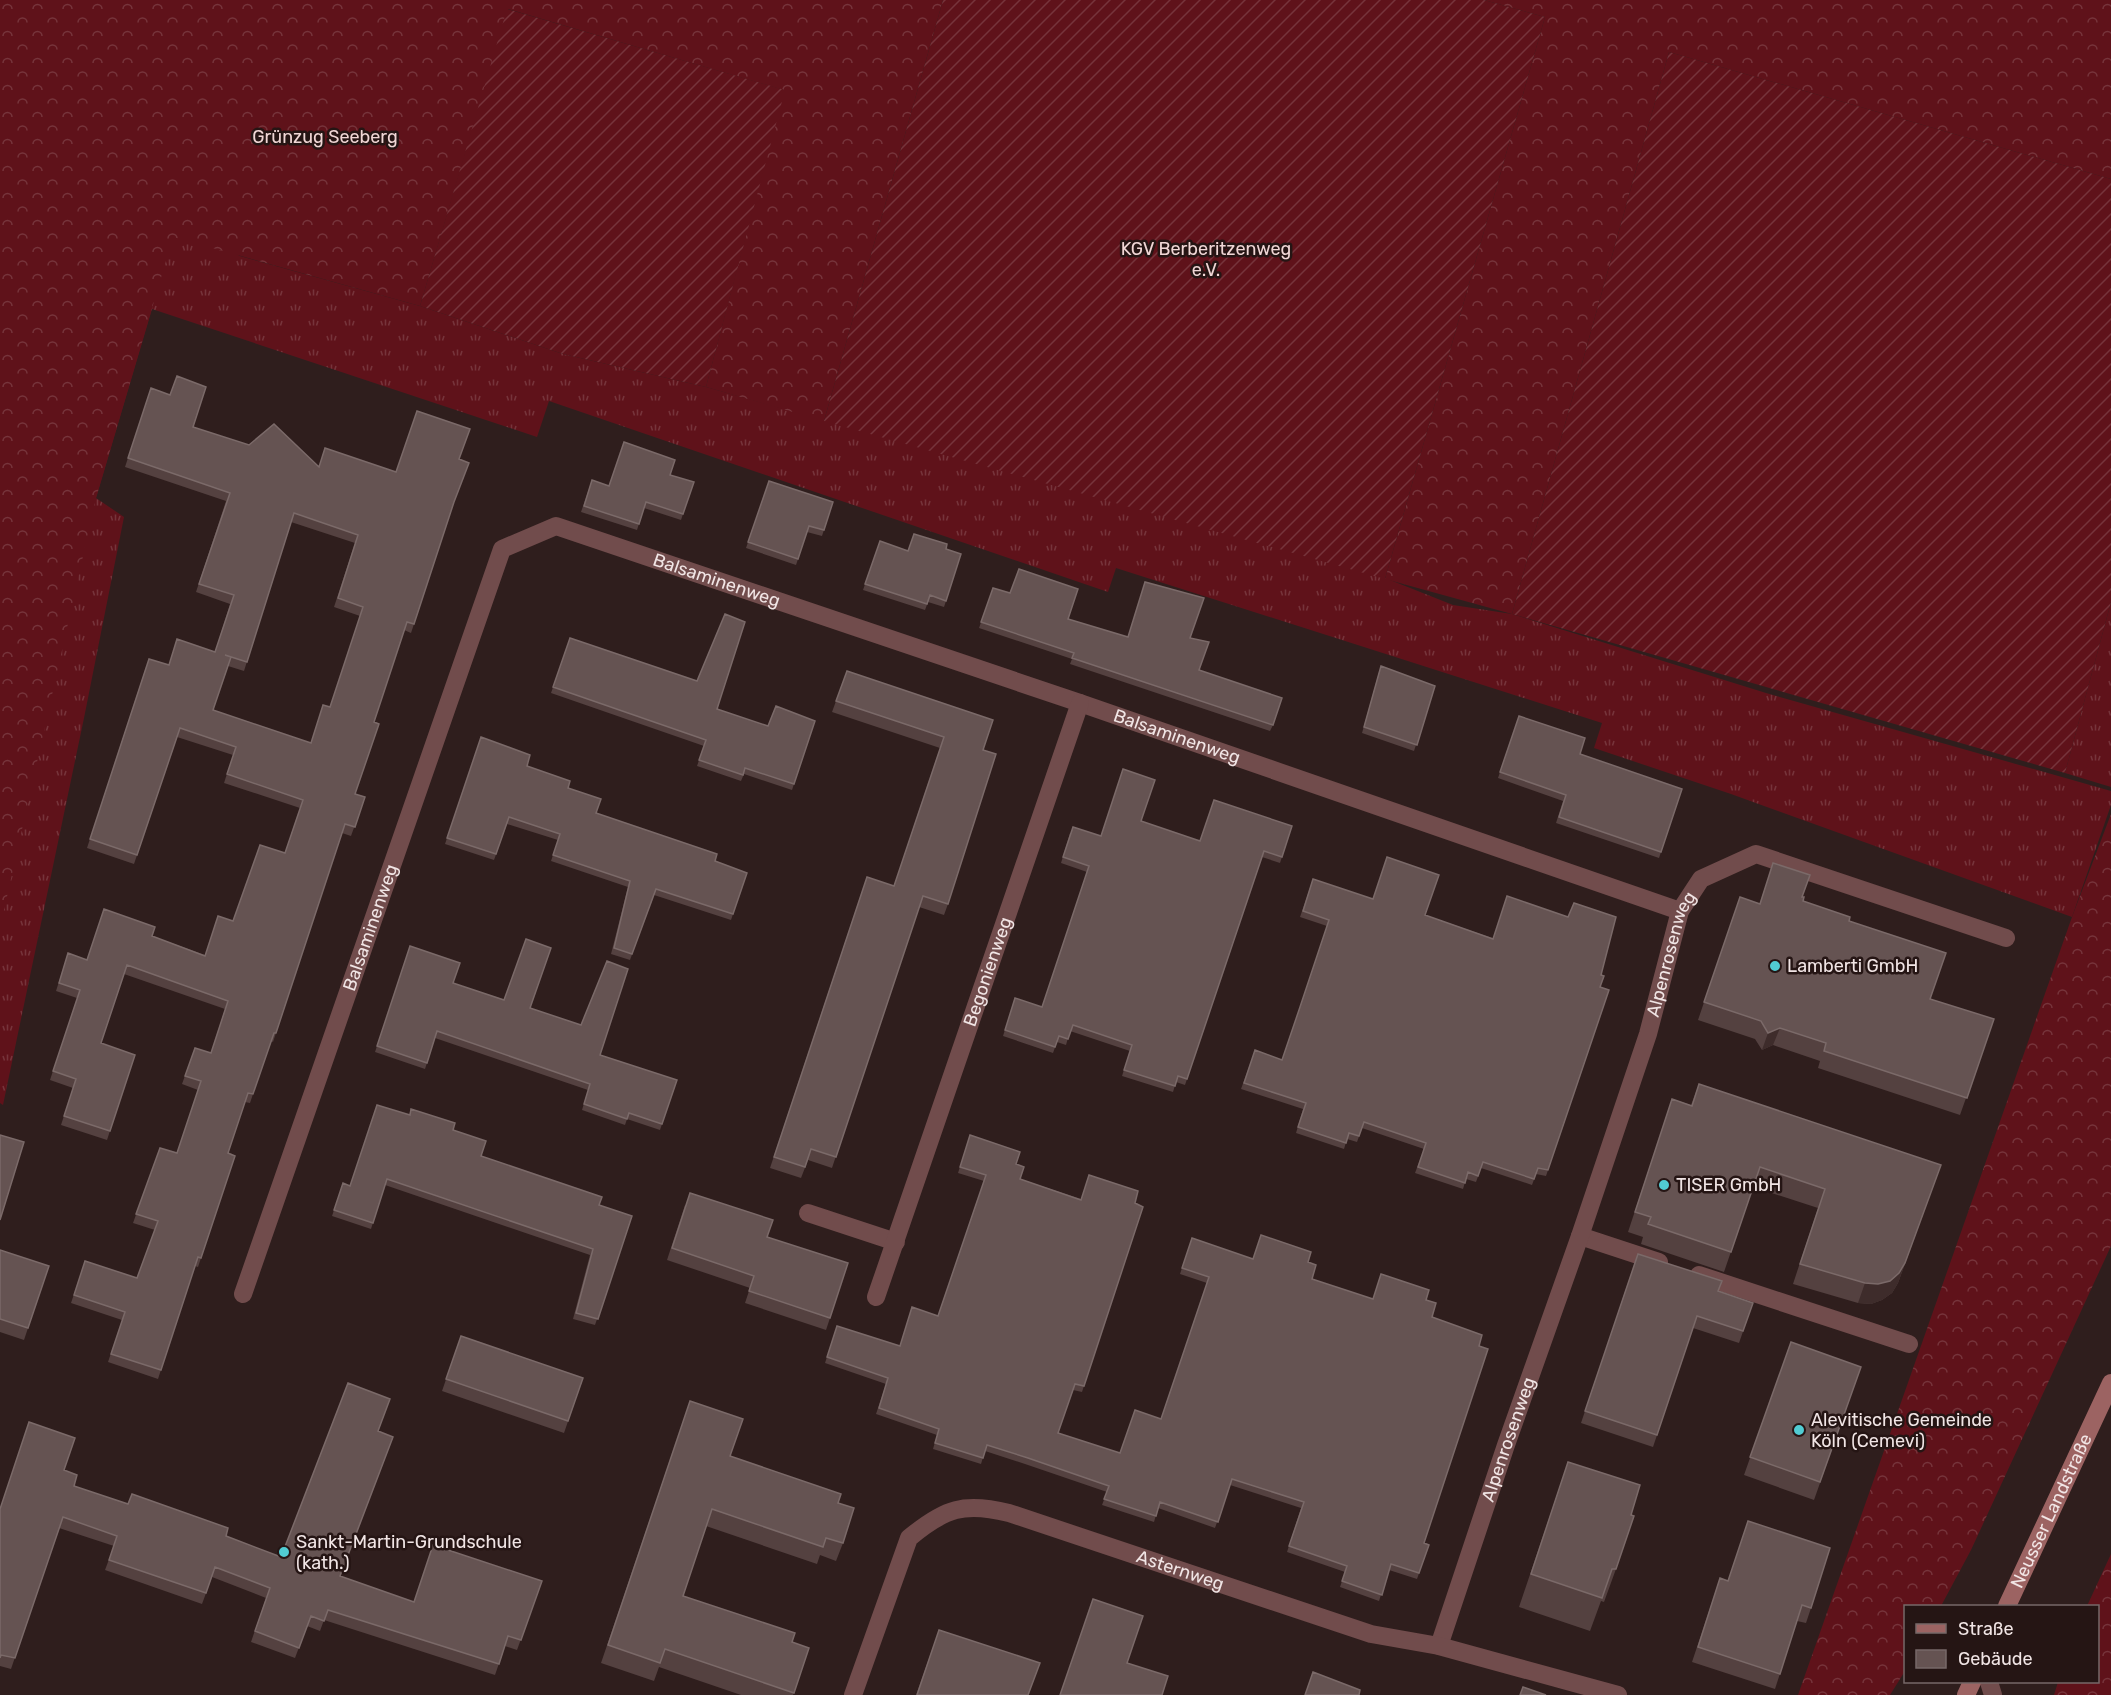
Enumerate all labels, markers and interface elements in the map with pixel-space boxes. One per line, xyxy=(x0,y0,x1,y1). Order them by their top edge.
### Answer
park label: Grünzug Seeberg xyxy=(252,126,398,148)
park label: KGV Berberitzenweg e.V. xyxy=(1121,238,1291,281)
street label: Balsaminenweg xyxy=(650,549,783,612)
street label: Balsaminenweg xyxy=(1111,704,1243,769)
street label: Balsaminenweg xyxy=(338,861,403,994)
street label: Alpenrosenweg xyxy=(1642,887,1701,1019)
street label: Begonienweg xyxy=(959,914,1017,1029)
place label: Lamberti GmbH xyxy=(1787,955,1918,977)
marker: Lamberti GmbH xyxy=(1768,959,1782,973)
place label: TISER GmbH xyxy=(1676,1174,1781,1196)
marker: TISER GmbH xyxy=(1657,1178,1671,1192)
street label: Alpenrosenweg xyxy=(1477,1374,1540,1504)
place label: Alevitische Gemeinde Köln (Cemevi) xyxy=(1811,1409,1992,1452)
marker: Alevitische Gemeinde Köln (Cemevi) xyxy=(1792,1423,1806,1437)
street label: Neusser Landstraße xyxy=(2006,1430,2097,1592)
place label: Sankt-Martin-Grundschule (kath.) xyxy=(296,1531,522,1574)
marker: Sankt-Martin-Grundschule (kath.) xyxy=(277,1545,291,1559)
street label: Asternweg xyxy=(1134,1545,1227,1595)
legend xyxy=(1904,1605,2099,1683)
text: Straße xyxy=(1958,1618,2014,1640)
text: Gebäude xyxy=(1958,1648,2033,1670)

